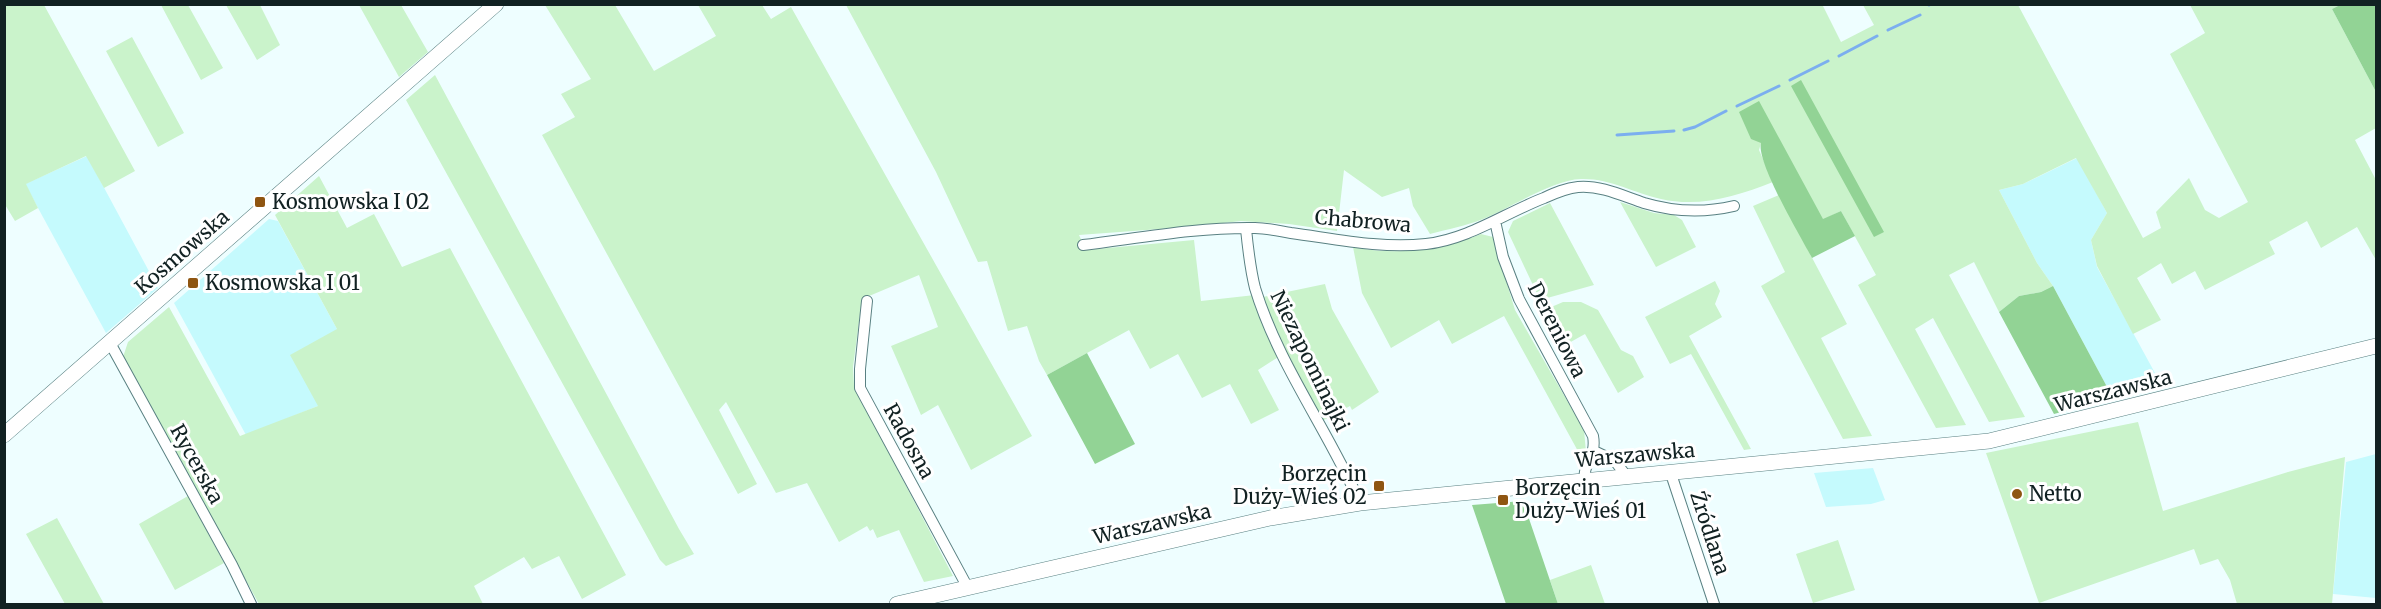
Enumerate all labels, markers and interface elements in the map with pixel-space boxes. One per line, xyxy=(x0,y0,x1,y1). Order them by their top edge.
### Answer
place label: Kosmowska I 02 xyxy=(272,189,430,214)
marker: Kosmowska I 02 xyxy=(253,195,267,209)
street label: Kosmowska xyxy=(129,204,234,299)
street label: Chabrowa xyxy=(1314,204,1412,237)
place label: Kosmowska I 01 xyxy=(205,270,360,295)
marker: Kosmowska I 01 xyxy=(186,276,200,290)
street label: Dereniowa xyxy=(1523,278,1592,382)
street label: Niezapominajki xyxy=(1266,286,1355,435)
street label: Warszawska xyxy=(2051,364,2174,417)
street label: Radosna xyxy=(879,399,940,483)
street label: Rycerska xyxy=(165,420,230,508)
street label: Warszawska xyxy=(1573,437,1696,472)
place label: Borzęcin Duży-Wieś 02 xyxy=(1233,461,1367,509)
place label: Borzęcin Duży-Wieś 01 xyxy=(1515,475,1646,523)
marker: Borzęcin Duży-Wieś 02 xyxy=(1372,479,1386,493)
place label: Netto xyxy=(2029,481,2082,506)
street label: Źródlana xyxy=(1685,487,1738,578)
marker: Netto xyxy=(2010,487,2024,501)
marker: Borzęcin Duży-Wieś 01 xyxy=(1496,493,1510,507)
street label: Warszawska xyxy=(1090,498,1214,549)

